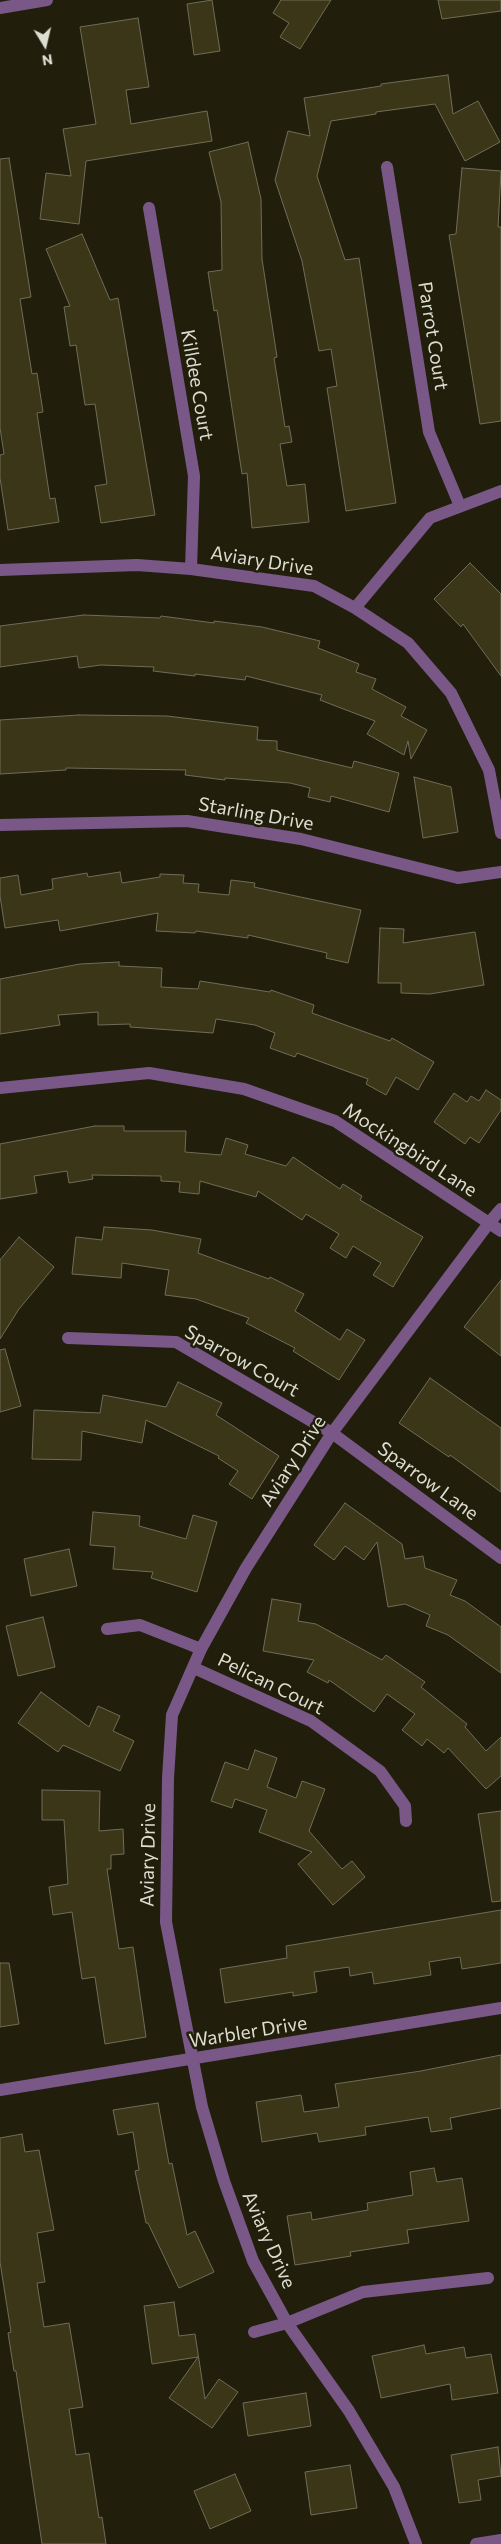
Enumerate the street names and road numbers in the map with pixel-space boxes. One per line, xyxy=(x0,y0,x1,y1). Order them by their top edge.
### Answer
street label: Parrot Court xyxy=(413,280,453,392)
street label: Killdee Court xyxy=(176,328,218,442)
street label: Aviary Drive xyxy=(209,542,315,580)
street label: Starling Drive xyxy=(197,793,315,835)
street label: Mockingbird Lane xyxy=(339,1098,481,1202)
street label: Sparrow Court xyxy=(181,1320,303,1402)
street label: Aviary Drive xyxy=(255,1411,331,1511)
street label: Sparrow Lane xyxy=(373,1437,483,1525)
street label: Pelican Court xyxy=(214,1648,328,1720)
street label: Aviary Drive xyxy=(136,1803,160,1907)
street label: Warbler Drive xyxy=(187,2011,309,2053)
street label: Aviary Drive xyxy=(237,2188,301,2292)

